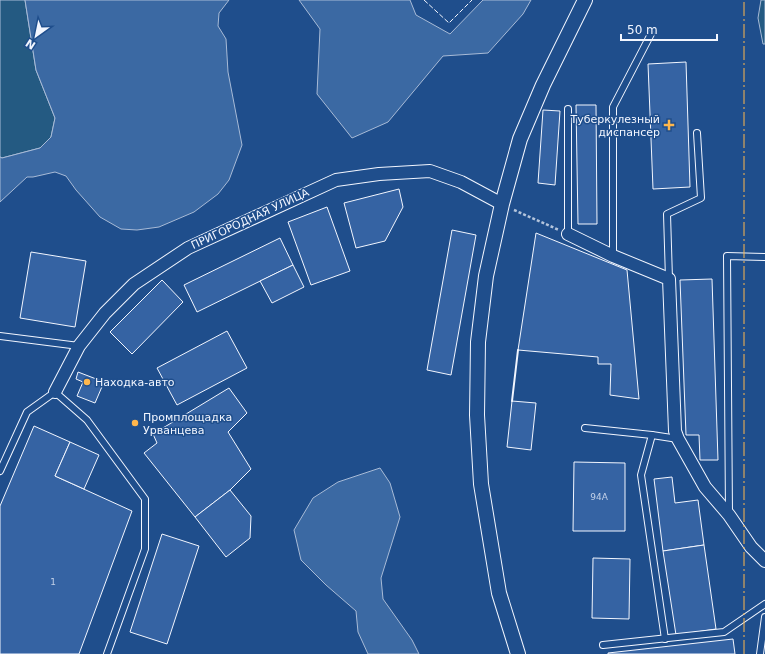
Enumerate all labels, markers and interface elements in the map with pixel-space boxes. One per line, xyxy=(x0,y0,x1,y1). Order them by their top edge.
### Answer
north arrow xyxy=(16,16,56,56)
scale bar xyxy=(621,16,717,42)
text: 50 m xyxy=(627,23,658,37)
text: N xyxy=(23,36,38,52)
place label: Туберкулезный диспансер xyxy=(569,113,660,139)
marker: Туберкулезный диспансер xyxy=(663,119,675,131)
street label: ПРИГОРОДНАЯ УЛИЦА xyxy=(189,186,311,252)
place label: Находка-авто xyxy=(95,376,175,389)
marker: Находка-авто xyxy=(82,377,92,387)
place label: Промплощадка Урванцева xyxy=(143,411,232,437)
marker: Промплощадка Урванцева xyxy=(130,418,140,428)
house number: 94А xyxy=(590,492,609,502)
house number: 1 xyxy=(50,577,56,587)

